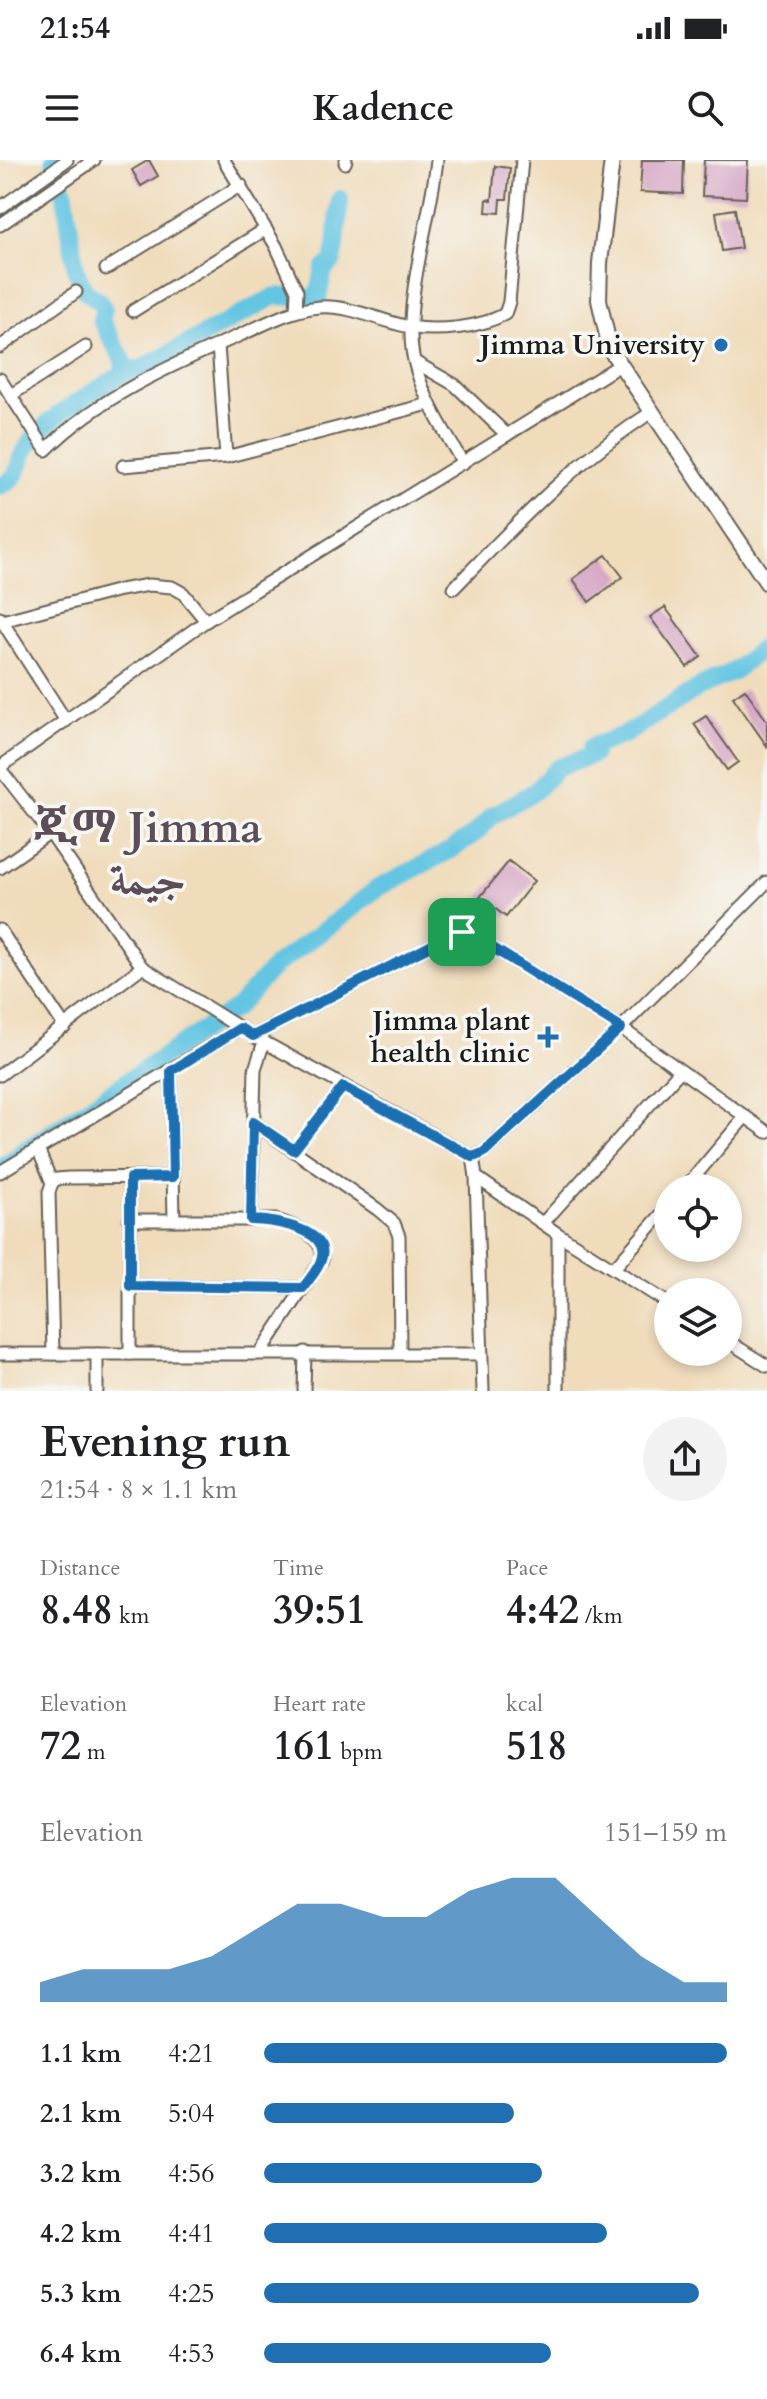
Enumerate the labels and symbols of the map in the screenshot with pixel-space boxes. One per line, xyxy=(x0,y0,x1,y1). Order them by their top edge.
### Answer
place label: Jimma University xyxy=(476,326,705,364)
marker: Jimma University xyxy=(712,336,730,354)
district label: ጂማ Jimma جيمة xyxy=(34,798,262,909)
pin xyxy=(428,898,496,966)
place label: Jimma plant health clinic xyxy=(369,1002,530,1072)
marker: Jimma plant health clinic xyxy=(537,1026,559,1048)

